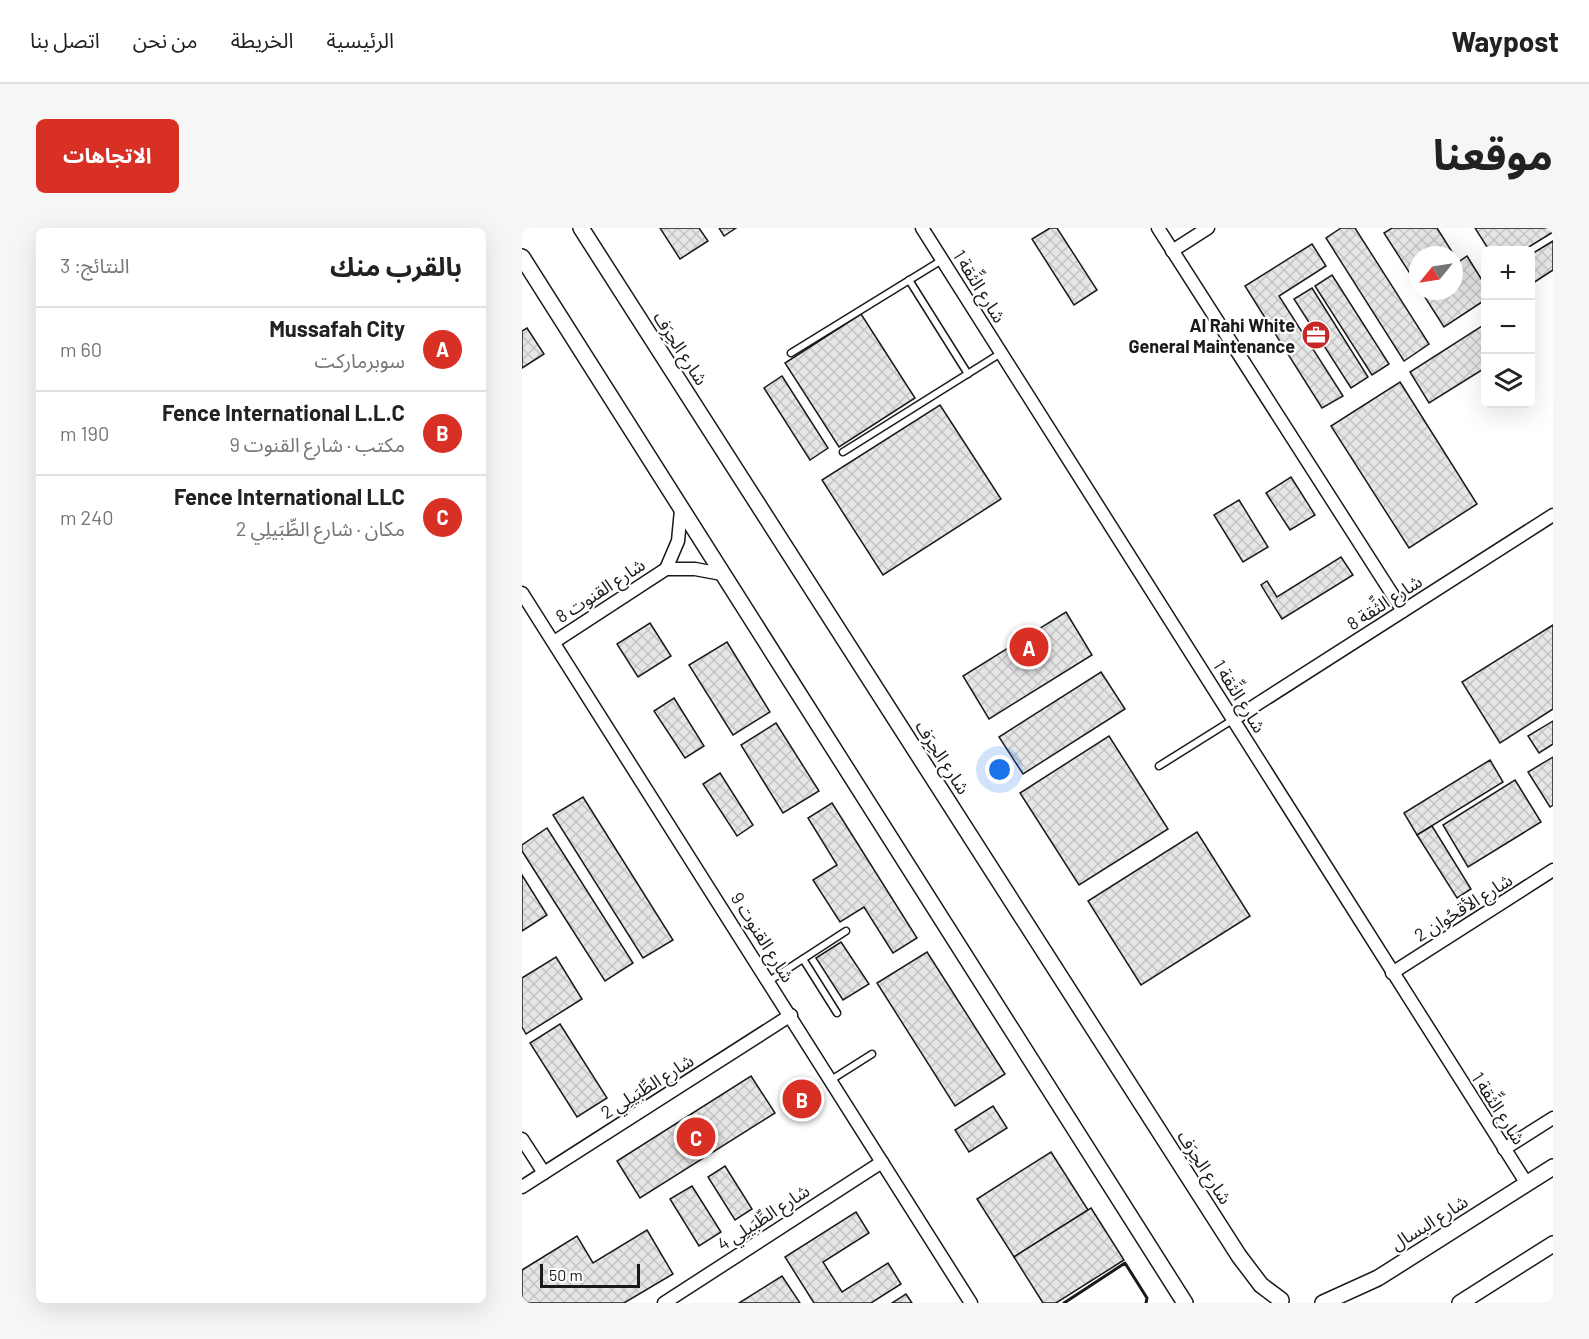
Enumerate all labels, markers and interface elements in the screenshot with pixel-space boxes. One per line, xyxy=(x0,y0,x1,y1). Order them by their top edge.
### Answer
text: Waypost xyxy=(1452,24,1559,58)
text: اتصل بنا xyxy=(30,27,100,52)
text: من نحن xyxy=(133,27,198,52)
text: الخريطة xyxy=(231,27,294,52)
text: الرئيسية xyxy=(327,27,394,52)
button: الاتجاهات xyxy=(36,119,179,193)
text: موقعنا xyxy=(1433,128,1553,178)
street label: شارع الثِّقة 1 xyxy=(946,244,1013,329)
north arrow xyxy=(1409,246,1463,300)
map controls xyxy=(1481,246,1535,408)
button: + xyxy=(1481,246,1535,300)
text: بالقرب منك xyxy=(330,250,462,281)
text: النتائج: 3 xyxy=(60,253,130,277)
button: − xyxy=(1481,300,1535,354)
street label: شارع الحِرَف xyxy=(646,307,713,391)
place label: Al Rahi White General Maintenance xyxy=(1128,314,1295,357)
text: Mussafah City xyxy=(269,315,405,341)
office icon: Al Rahi White General Maintenance xyxy=(1300,319,1332,351)
text: 60 m xyxy=(60,337,102,361)
text: A xyxy=(436,337,449,361)
text: سوبرماركت xyxy=(314,348,405,372)
button: layers xyxy=(1481,354,1535,408)
text: Fence International L.L.C xyxy=(162,399,405,425)
text: 190 m xyxy=(60,421,109,445)
text: B xyxy=(436,421,449,445)
text: مكتب · شارع القنوت 9 xyxy=(229,432,405,456)
text: Fence International LLC xyxy=(174,483,405,509)
text: 240 m xyxy=(60,505,114,529)
text: C xyxy=(436,505,449,529)
text: مكان · شارع الطِّبَيلِي 2 xyxy=(236,516,405,540)
street label: شارع القنوت 8 xyxy=(551,553,651,630)
street label: شارع الثِّقة 8 xyxy=(1341,567,1428,638)
pin: A xyxy=(1010,624,1048,670)
street label: شارع الثِّقة 1 xyxy=(1206,654,1273,739)
street label: شارع الحِرَف xyxy=(908,716,975,800)
your location xyxy=(985,755,1014,784)
street label: شارع الأقحُوان 2 xyxy=(1410,868,1518,949)
street label: شارع القنوت 9 xyxy=(723,888,799,988)
street label: شارع الطِّبَيلِي 2 xyxy=(597,1049,700,1127)
street label: شارع الثِّقة 1 xyxy=(1464,1066,1533,1151)
pin: B xyxy=(782,1076,822,1122)
pin: C xyxy=(676,1114,716,1160)
street label: شارع الحِرَف xyxy=(1170,1126,1237,1210)
street label: شارع الطِّبَيلِي 4 xyxy=(713,1179,815,1258)
street label: شارع البسال xyxy=(1386,1190,1474,1258)
scale bar xyxy=(540,1261,640,1288)
text: 50 m xyxy=(549,1265,583,1284)

